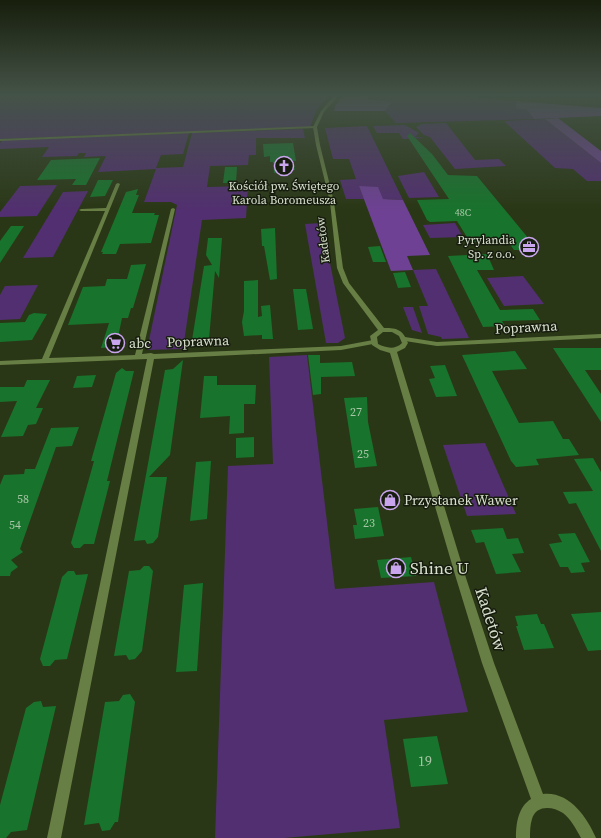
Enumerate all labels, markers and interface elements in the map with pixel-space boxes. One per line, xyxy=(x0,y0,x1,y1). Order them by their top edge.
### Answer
church icon: Kościół pw. Świętego Karola Boromeusza xyxy=(273,155,295,177)
place label: Kościół pw. Świętego Karola Boromeusza xyxy=(229,178,340,208)
house number: 48C xyxy=(455,206,471,219)
street label: Kadetów xyxy=(312,215,334,264)
place label: Pyrylandia Sp. z o.o. xyxy=(457,232,516,262)
office icon: Pyrylandia Sp. z o.o. xyxy=(518,236,540,258)
street label: Poprawna xyxy=(494,315,559,339)
street label: Poprawna xyxy=(166,330,230,352)
supermarket icon: abc xyxy=(104,332,126,354)
place label: abc xyxy=(129,333,151,353)
house number: 27 xyxy=(350,404,362,420)
house number: 25 xyxy=(357,446,369,462)
shop icon: Przystanek Wawer xyxy=(379,489,401,511)
place label: Przystanek Wawer xyxy=(404,490,518,510)
house number: 58 xyxy=(17,491,29,507)
house number: 23 xyxy=(363,515,375,531)
house number: 54 xyxy=(9,517,21,533)
place label: Shine U xyxy=(410,556,469,580)
shop icon: Shine U xyxy=(385,557,407,579)
street label: Kadetów xyxy=(469,584,513,654)
house number: 19 xyxy=(418,751,432,771)

